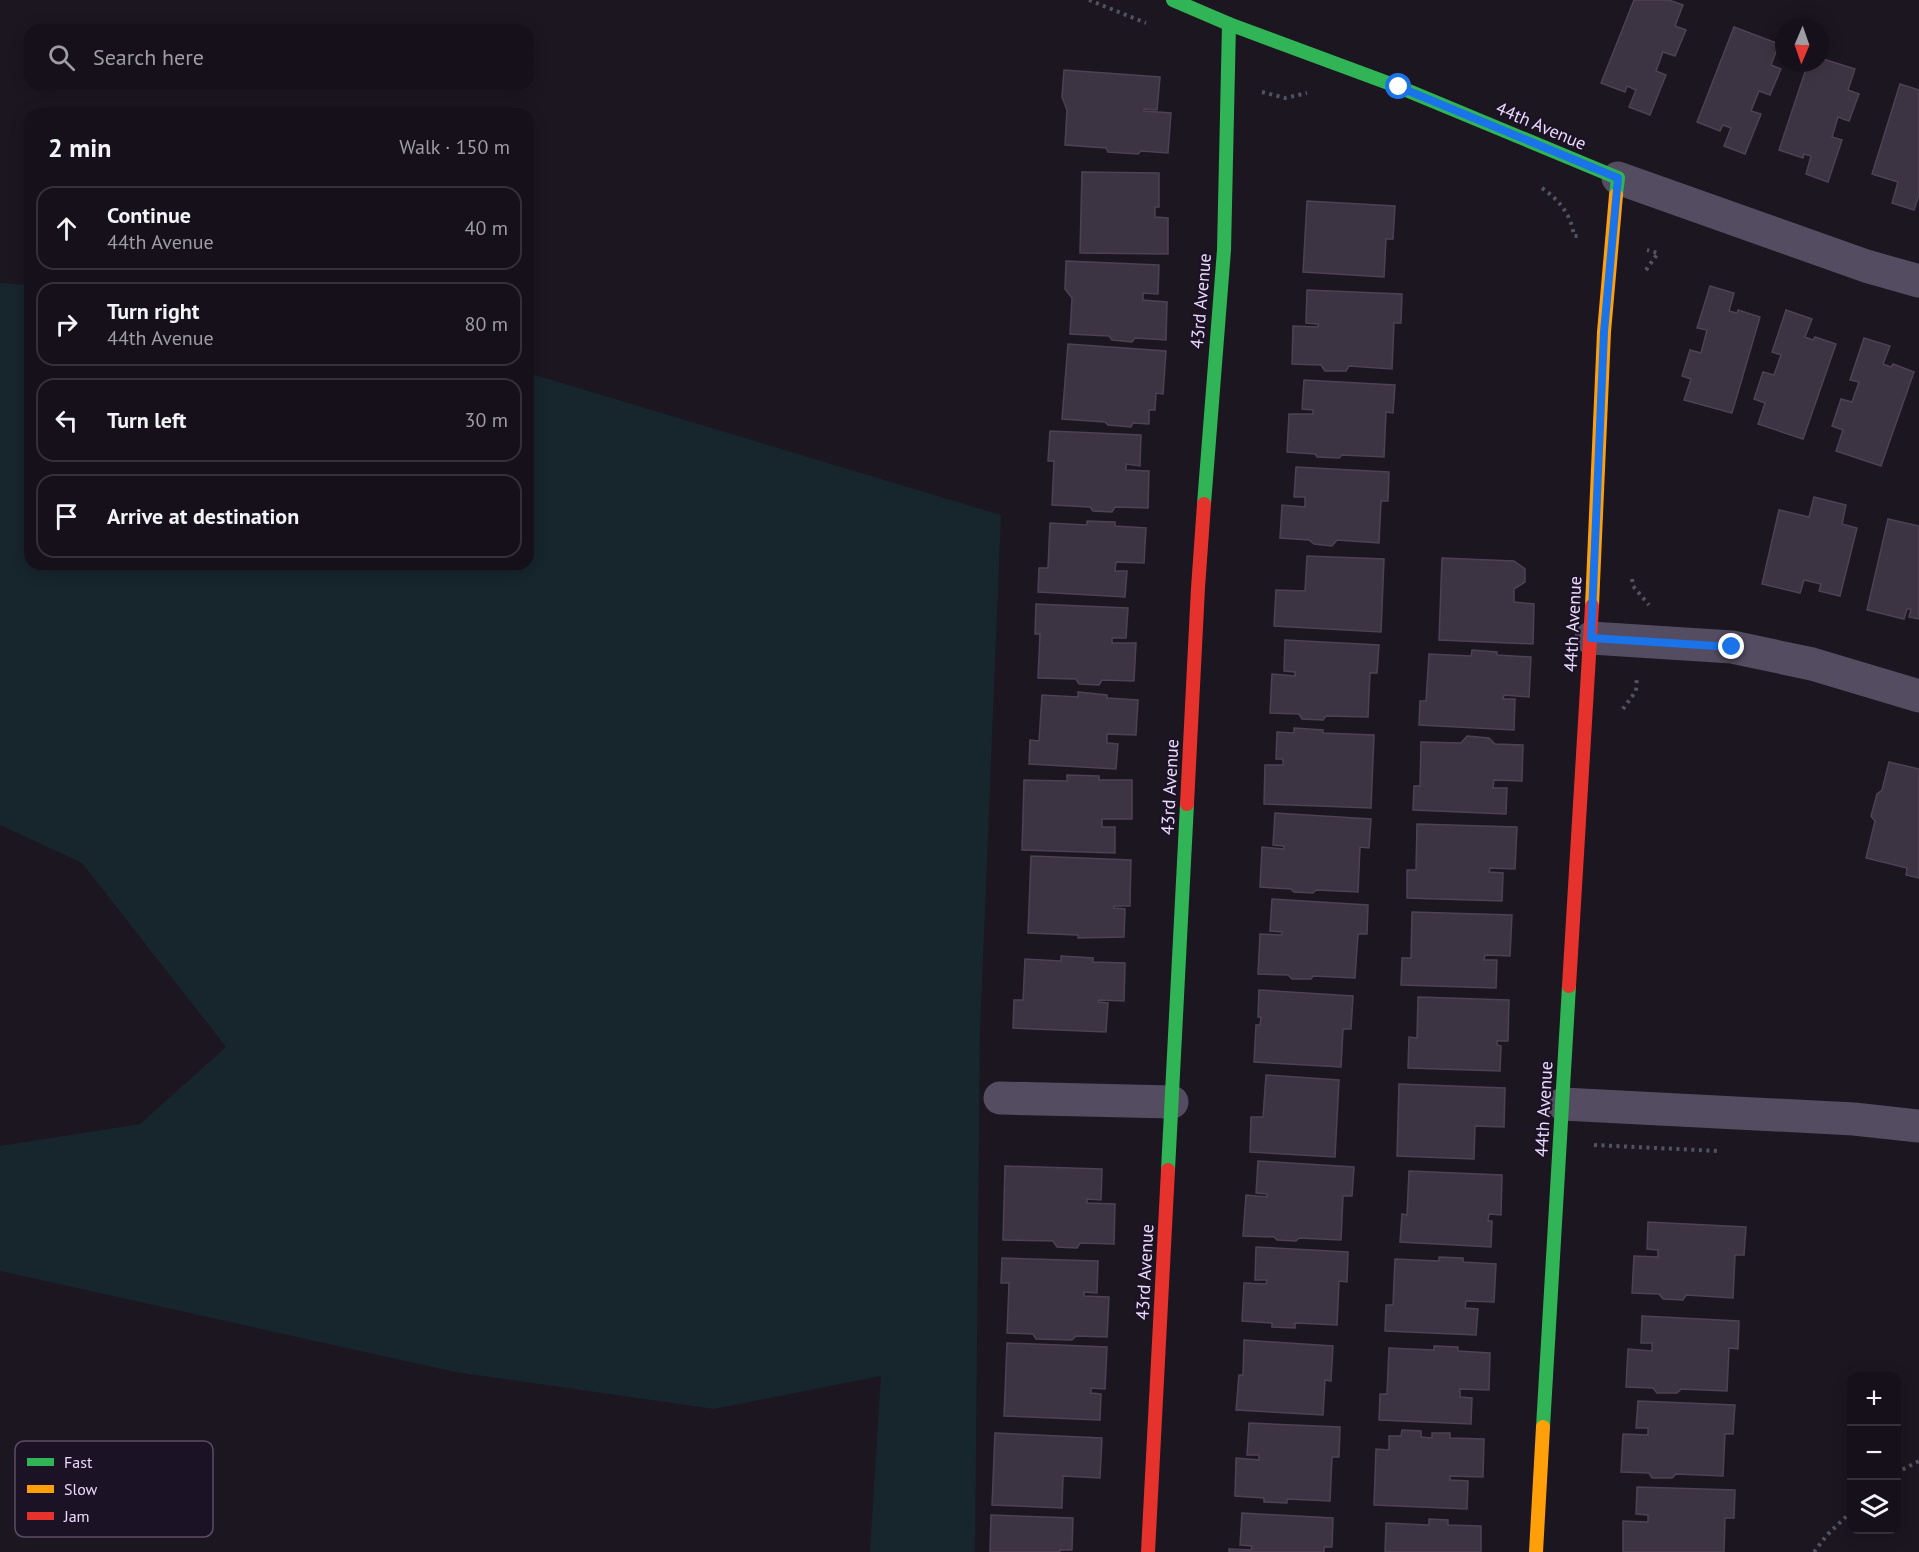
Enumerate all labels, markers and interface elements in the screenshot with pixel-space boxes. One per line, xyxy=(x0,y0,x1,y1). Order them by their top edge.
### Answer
north arrow xyxy=(1775,18,1829,72)
search box xyxy=(24,24,534,90)
icon: search xyxy=(45,41,78,74)
text: Search here xyxy=(93,43,204,71)
route start xyxy=(1385,73,1411,99)
street label: 44th Avenue xyxy=(1493,96,1590,155)
text: 2 min xyxy=(48,131,111,164)
text: Walk · 150 m xyxy=(399,134,510,160)
text: Continue xyxy=(107,201,191,229)
icon: ahead xyxy=(50,212,83,245)
text: 40 m xyxy=(465,215,508,241)
text: 44th Avenue xyxy=(107,229,214,255)
street label: 43rd Avenue xyxy=(1185,252,1216,350)
text: Turn right xyxy=(107,297,199,325)
icon: right xyxy=(50,308,83,341)
text: 80 m xyxy=(465,311,508,337)
text: 44th Avenue xyxy=(107,325,214,351)
icon: left xyxy=(50,404,83,437)
text: Turn left xyxy=(107,406,187,434)
text: 30 m xyxy=(465,407,508,433)
icon: arrive xyxy=(50,500,83,533)
text: Arrive at destination xyxy=(107,502,299,530)
street label: 44th Avenue xyxy=(1559,575,1586,673)
route end xyxy=(1718,633,1744,659)
street label: 43rd Avenue xyxy=(1156,739,1183,835)
street label: 44th Avenue xyxy=(1530,1060,1557,1158)
street label: 43rd Avenue xyxy=(1131,1224,1158,1320)
map controls xyxy=(1847,1372,1901,1534)
button: + xyxy=(1847,1372,1901,1426)
button: − xyxy=(1847,1426,1901,1480)
legend xyxy=(15,1441,213,1537)
text: Fast xyxy=(64,1452,93,1472)
text: Slow xyxy=(64,1479,98,1499)
button: layers xyxy=(1847,1480,1901,1534)
text: Jam xyxy=(63,1506,90,1526)

